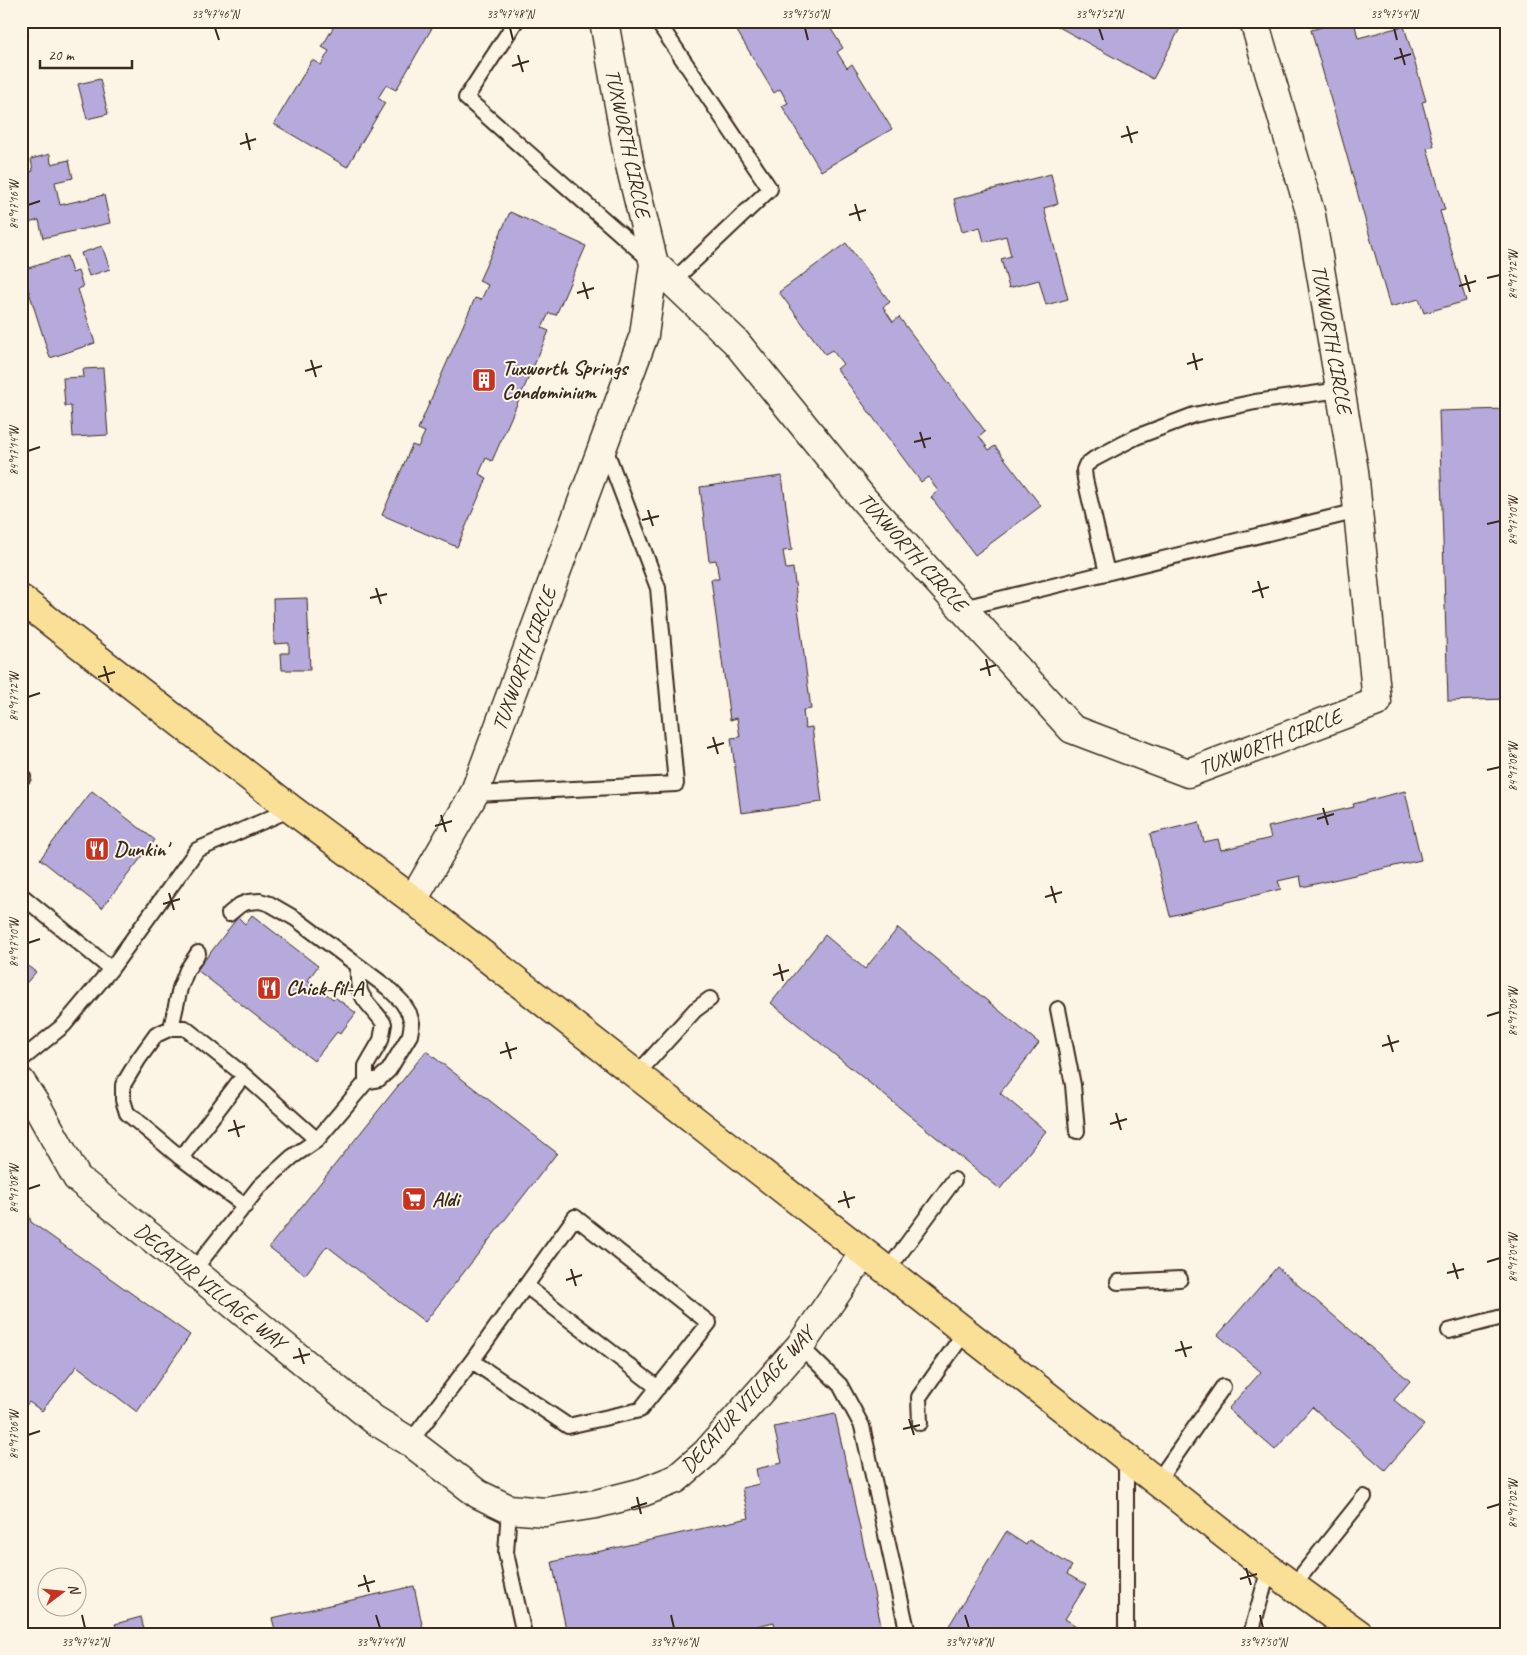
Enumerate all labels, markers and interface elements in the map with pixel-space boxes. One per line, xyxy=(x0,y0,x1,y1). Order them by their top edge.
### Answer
text: 33°47'46"N xyxy=(191,6,240,22)
text: 33°47'48"N xyxy=(486,6,535,22)
text: 33°47'50"N xyxy=(781,6,830,22)
text: 33°47'52"N xyxy=(1075,6,1124,22)
text: 33°47'54"N xyxy=(1370,6,1419,22)
scale bar xyxy=(40,38,132,70)
text: 20 m xyxy=(48,46,75,65)
street label: TUXWORTH CIRCLE xyxy=(600,66,657,222)
text: 84°17'16"W xyxy=(6,178,22,229)
text: 84°17'12"W xyxy=(1505,248,1521,299)
street label: TUXWORTH CIRCLE xyxy=(1306,262,1358,418)
place label: Tuxworth Springs Condominium xyxy=(502,355,630,405)
building icon: Tuxworth Springs Condominium xyxy=(471,367,497,393)
text: 84°17'14"W xyxy=(6,424,22,475)
street label: TUXWORTH CIRCLE xyxy=(853,487,975,619)
text: 84°17'10"W xyxy=(1505,494,1521,545)
street label: TUXWORTH CIRCLE xyxy=(486,581,563,734)
text: 84°17'12"W xyxy=(6,670,22,721)
street label: TUXWORTH CIRCLE xyxy=(1195,702,1348,781)
text: 84°17'08"W xyxy=(1505,740,1521,791)
restaurant icon: Dunkin' xyxy=(84,836,110,862)
place label: Dunkin' xyxy=(114,836,172,862)
text: 84°17'10"W xyxy=(6,916,22,967)
restaurant icon: Chick-fil-A xyxy=(256,975,282,1001)
place label: Chick-fil-A xyxy=(286,975,365,1001)
text: 84°17'06"W xyxy=(1505,985,1521,1036)
text: 84°17'08"W xyxy=(6,1162,22,1213)
supermarket icon: Aldi xyxy=(401,1186,427,1212)
place label: Aldi xyxy=(432,1186,462,1212)
street label: DECATUR VILLAGE WAY xyxy=(129,1217,294,1358)
text: 84°17'04"W xyxy=(1505,1231,1521,1282)
street label: DECATUR VILLAGE WAY xyxy=(675,1319,822,1478)
text: 84°17'06"W xyxy=(6,1408,22,1459)
text: 84°17'02"W xyxy=(1505,1477,1521,1528)
north arrow xyxy=(38,1568,88,1618)
text: N xyxy=(65,1582,84,1597)
text: 33°47'42"N xyxy=(61,1634,110,1650)
text: 33°47'44"N xyxy=(356,1634,405,1650)
text: 33°47'46"N xyxy=(650,1634,699,1650)
text: 33°47'48"N xyxy=(945,1634,994,1650)
text: 33°47'50"N xyxy=(1239,1634,1288,1650)

